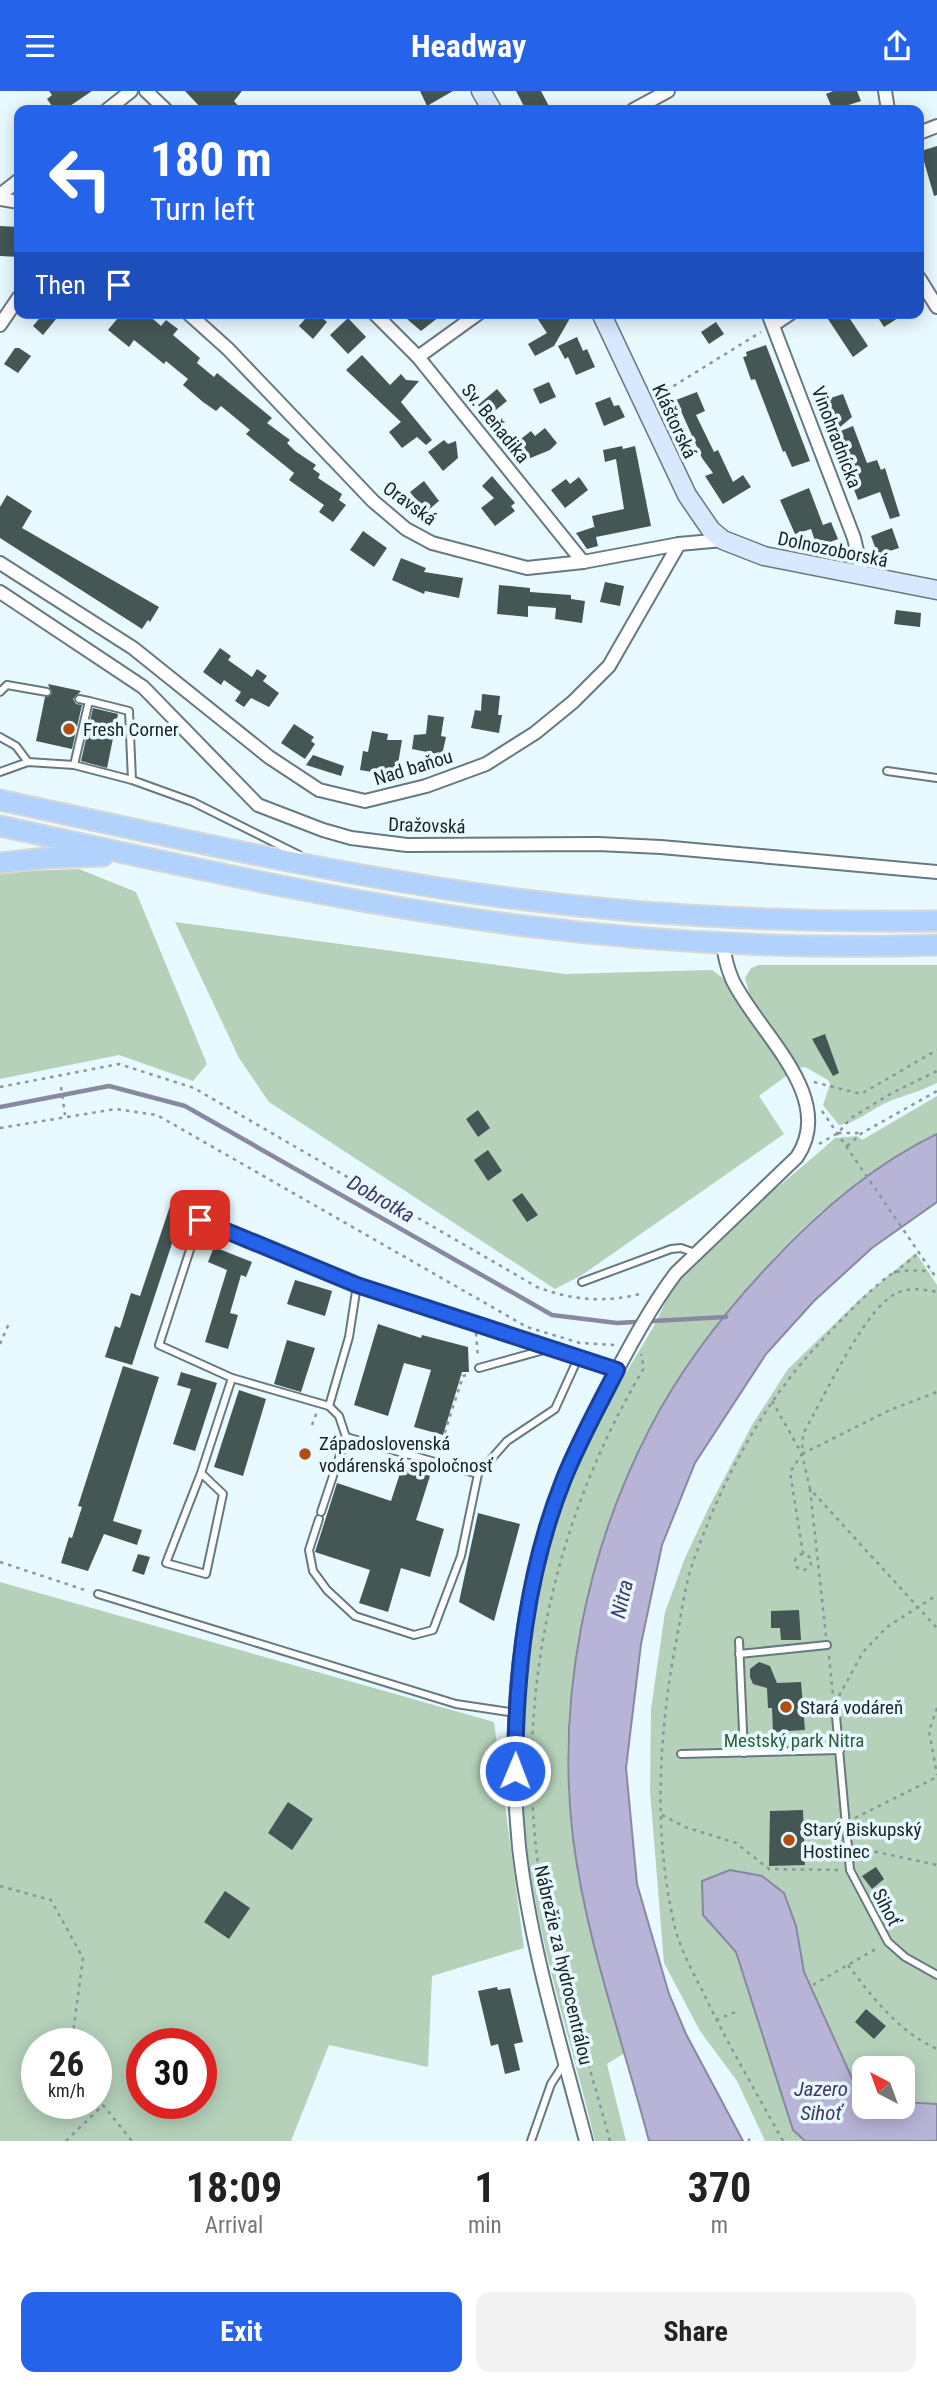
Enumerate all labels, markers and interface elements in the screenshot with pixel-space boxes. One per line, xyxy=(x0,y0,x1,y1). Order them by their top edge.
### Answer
icon: menu xyxy=(21,27,59,65)
text: Headway xyxy=(411,27,526,65)
icon: share xyxy=(878,27,916,65)
text: 180 m xyxy=(150,131,272,188)
icon: left xyxy=(35,133,126,224)
text: Turn left xyxy=(150,190,255,228)
icon: arrive xyxy=(100,266,138,304)
text: Then xyxy=(35,270,86,300)
street label: Sv. Beňadika xyxy=(457,379,535,468)
street label: Kláštorská xyxy=(647,380,702,462)
street label: Vinohradnícka xyxy=(807,383,866,491)
street label: Oravská xyxy=(379,476,441,530)
street label: Dolnozoborská xyxy=(776,527,890,572)
place label: Fresh Corner xyxy=(83,718,179,741)
marker: Fresh Corner xyxy=(61,721,77,737)
street label: Nad baňou xyxy=(371,745,455,790)
street label: Dražovská xyxy=(388,813,466,838)
water label: Dobrotka xyxy=(343,1170,419,1228)
pin xyxy=(170,1190,230,1250)
icon: arrive xyxy=(181,1201,219,1239)
place label: Západoslovenská vodárenská spoločnosť xyxy=(319,1432,494,1477)
marker: Západoslovenská vodárenská spoločnosť xyxy=(297,1446,313,1462)
water label: Nitra xyxy=(606,1577,638,1621)
place label: Stará vodáreň xyxy=(800,1696,903,1719)
marker: Stará vodáreň xyxy=(778,1699,794,1715)
park label: Mestský park Nitra xyxy=(724,1729,864,1752)
position arrow xyxy=(478,1734,552,1808)
place label: Starý Biskupský Hostinec xyxy=(803,1818,922,1863)
marker: Starý Biskupský Hostinec xyxy=(781,1832,797,1848)
street label: Nábrežie za hydrocentrálou xyxy=(529,1863,598,2067)
street label: Sihoť xyxy=(867,1885,906,1931)
speed limit sign: 30 xyxy=(126,2028,217,2119)
text: 26 xyxy=(49,2044,84,2085)
north arrow xyxy=(852,2056,915,2119)
map controls xyxy=(852,2056,915,2119)
water label: Jazero Sihoť xyxy=(794,2077,848,2125)
text: km/h xyxy=(48,2080,85,2101)
text: 18:09 xyxy=(186,2163,282,2212)
text: 1 xyxy=(474,2163,495,2212)
text: 370 xyxy=(687,2163,751,2212)
text: Arrival xyxy=(205,2212,263,2239)
text: min xyxy=(468,2212,502,2239)
text: m xyxy=(711,2212,728,2239)
button: Exit xyxy=(21,2292,462,2372)
button: Share xyxy=(476,2292,916,2372)

